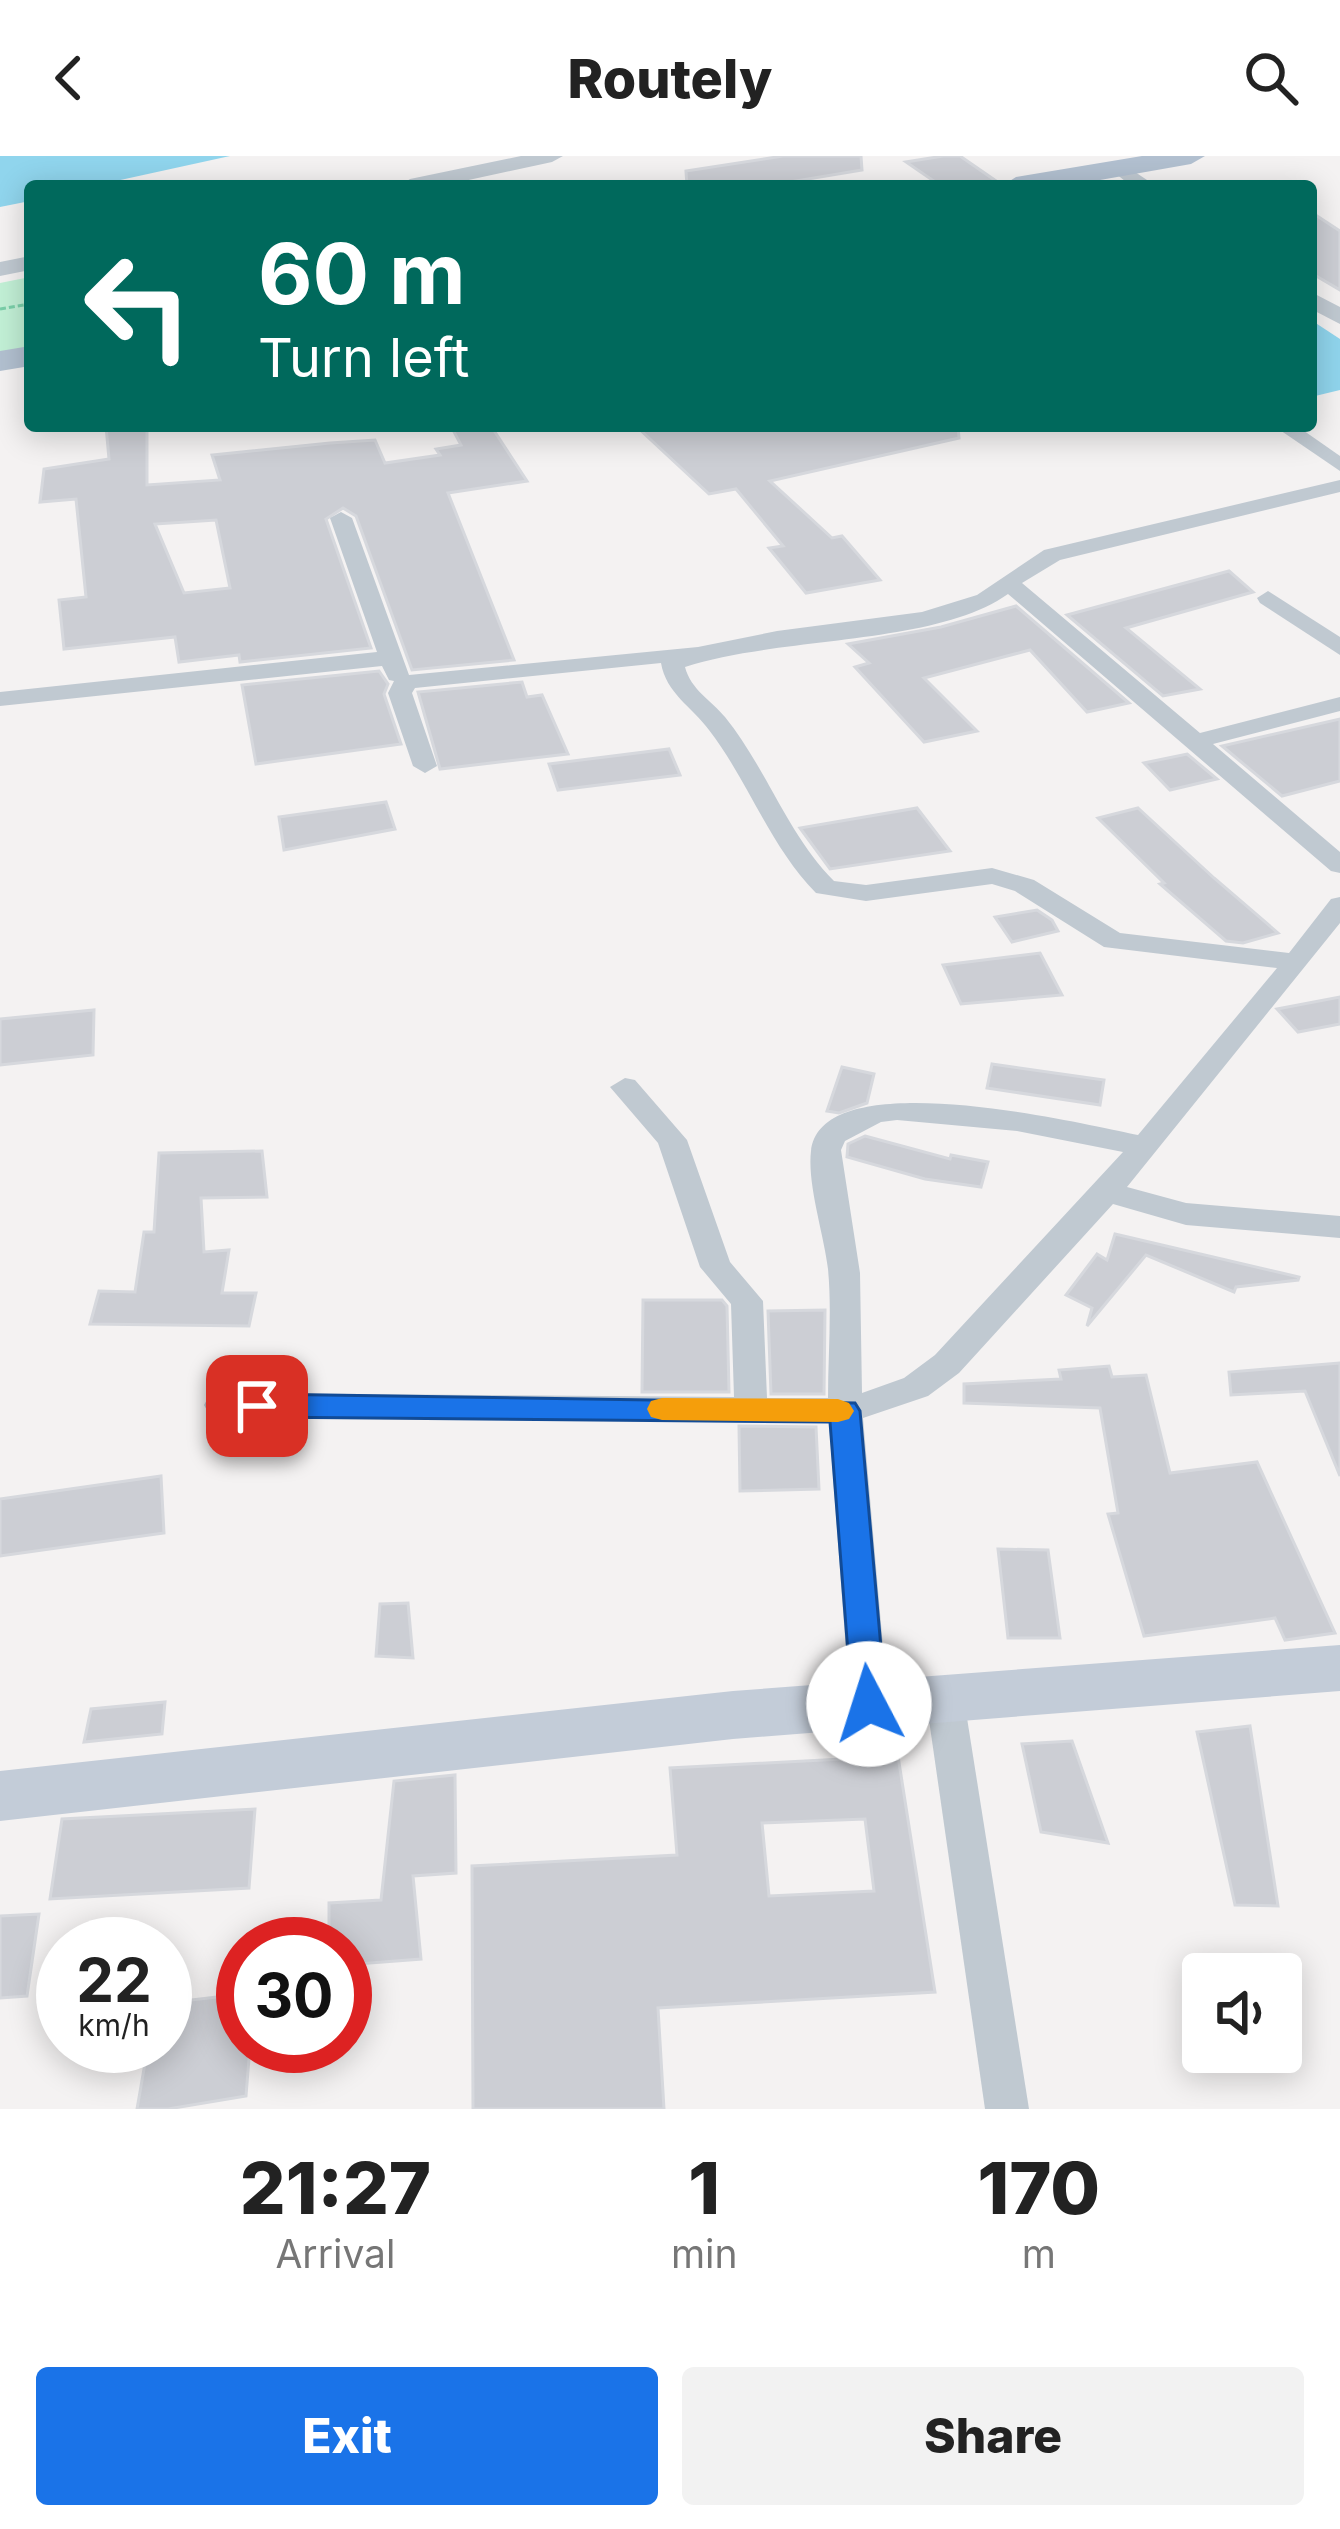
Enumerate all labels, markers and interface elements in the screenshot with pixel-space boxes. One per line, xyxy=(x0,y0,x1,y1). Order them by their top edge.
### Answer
icon: back xyxy=(36,45,102,111)
icon: search xyxy=(1238,45,1304,111)
text: Routely xyxy=(568,46,772,111)
text: 60 m xyxy=(258,223,466,324)
icon: left xyxy=(60,228,216,384)
text: Turn left xyxy=(258,325,469,390)
pin xyxy=(206,1355,308,1457)
icon: arrive xyxy=(224,1373,290,1439)
position arrow xyxy=(806,1641,932,1767)
speed limit sign: 30 xyxy=(216,1917,372,2073)
text: 22 xyxy=(76,1944,152,2016)
map controls xyxy=(1182,1953,1302,2073)
button: sound xyxy=(1182,1953,1302,2073)
text: km/h xyxy=(78,2007,150,2043)
text: 21:27 xyxy=(240,2144,431,2231)
text: 1 xyxy=(688,2144,720,2231)
text: 170 xyxy=(977,2144,1100,2231)
text: Arrival xyxy=(275,2230,395,2277)
text: min xyxy=(671,2230,738,2277)
text: m xyxy=(1022,2230,1056,2277)
button: Exit xyxy=(36,2367,658,2505)
button: Share xyxy=(682,2367,1304,2505)

